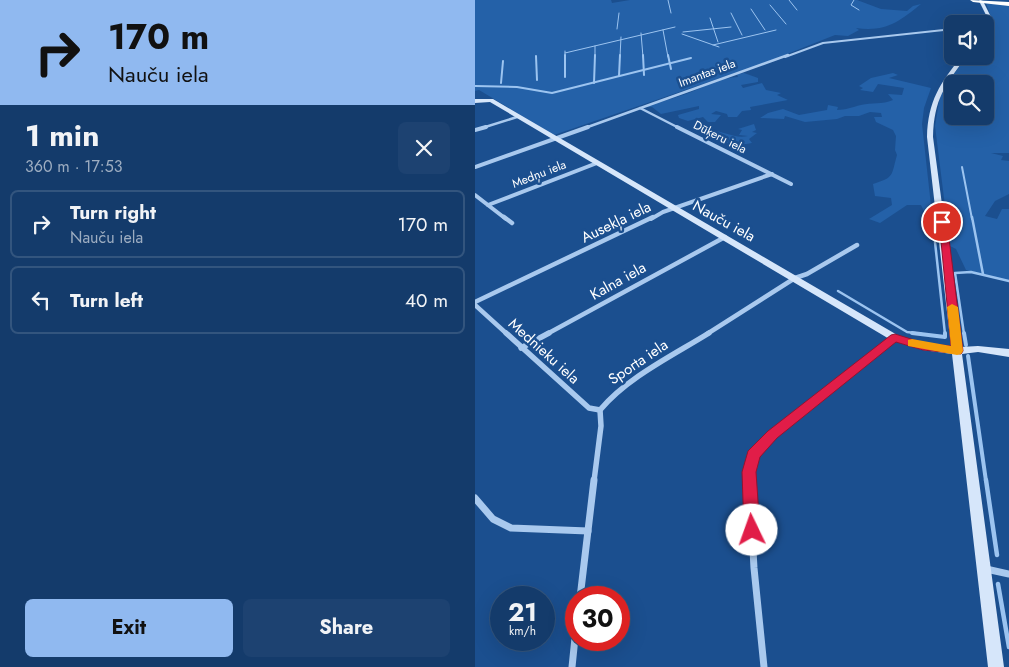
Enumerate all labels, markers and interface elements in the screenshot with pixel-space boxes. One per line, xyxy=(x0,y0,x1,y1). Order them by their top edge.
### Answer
text: 170 m xyxy=(108,12,209,62)
map controls xyxy=(944,15,994,125)
button: sound xyxy=(944,15,994,65)
icon: right xyxy=(25,20,90,85)
street label: Imantas iela xyxy=(676,54,738,92)
text: Nauču iela xyxy=(108,58,209,90)
button: search xyxy=(944,75,994,125)
text: 1 min xyxy=(25,114,99,157)
street label: Dūķeru iela xyxy=(690,116,750,158)
button: close xyxy=(398,122,450,174)
text: 360 m · 17:53 xyxy=(25,155,122,178)
street label: Medņu iela xyxy=(509,155,569,193)
street label: Nauču iela xyxy=(689,195,759,247)
street label: Ausekļa iela xyxy=(577,196,655,248)
text: Turn right xyxy=(70,199,156,226)
pin xyxy=(921,201,963,243)
icon: arrive xyxy=(928,208,956,236)
icon: right xyxy=(27,210,55,238)
text: 170 m xyxy=(398,211,448,238)
text: Nauču iela xyxy=(70,226,143,249)
street label: Kalna iela xyxy=(586,257,650,305)
icon: left xyxy=(27,286,55,314)
text: Turn left xyxy=(70,287,143,314)
text: 40 m xyxy=(405,287,448,314)
street label: Mednieku iela xyxy=(504,313,584,389)
street label: Sporta iela xyxy=(604,334,672,390)
position arrow xyxy=(725,503,777,555)
speed limit sign: 30 xyxy=(565,586,630,651)
text: 21 xyxy=(508,594,537,630)
button: Exit xyxy=(25,599,233,657)
button: Share xyxy=(243,599,450,657)
text: km/h xyxy=(509,622,536,640)

